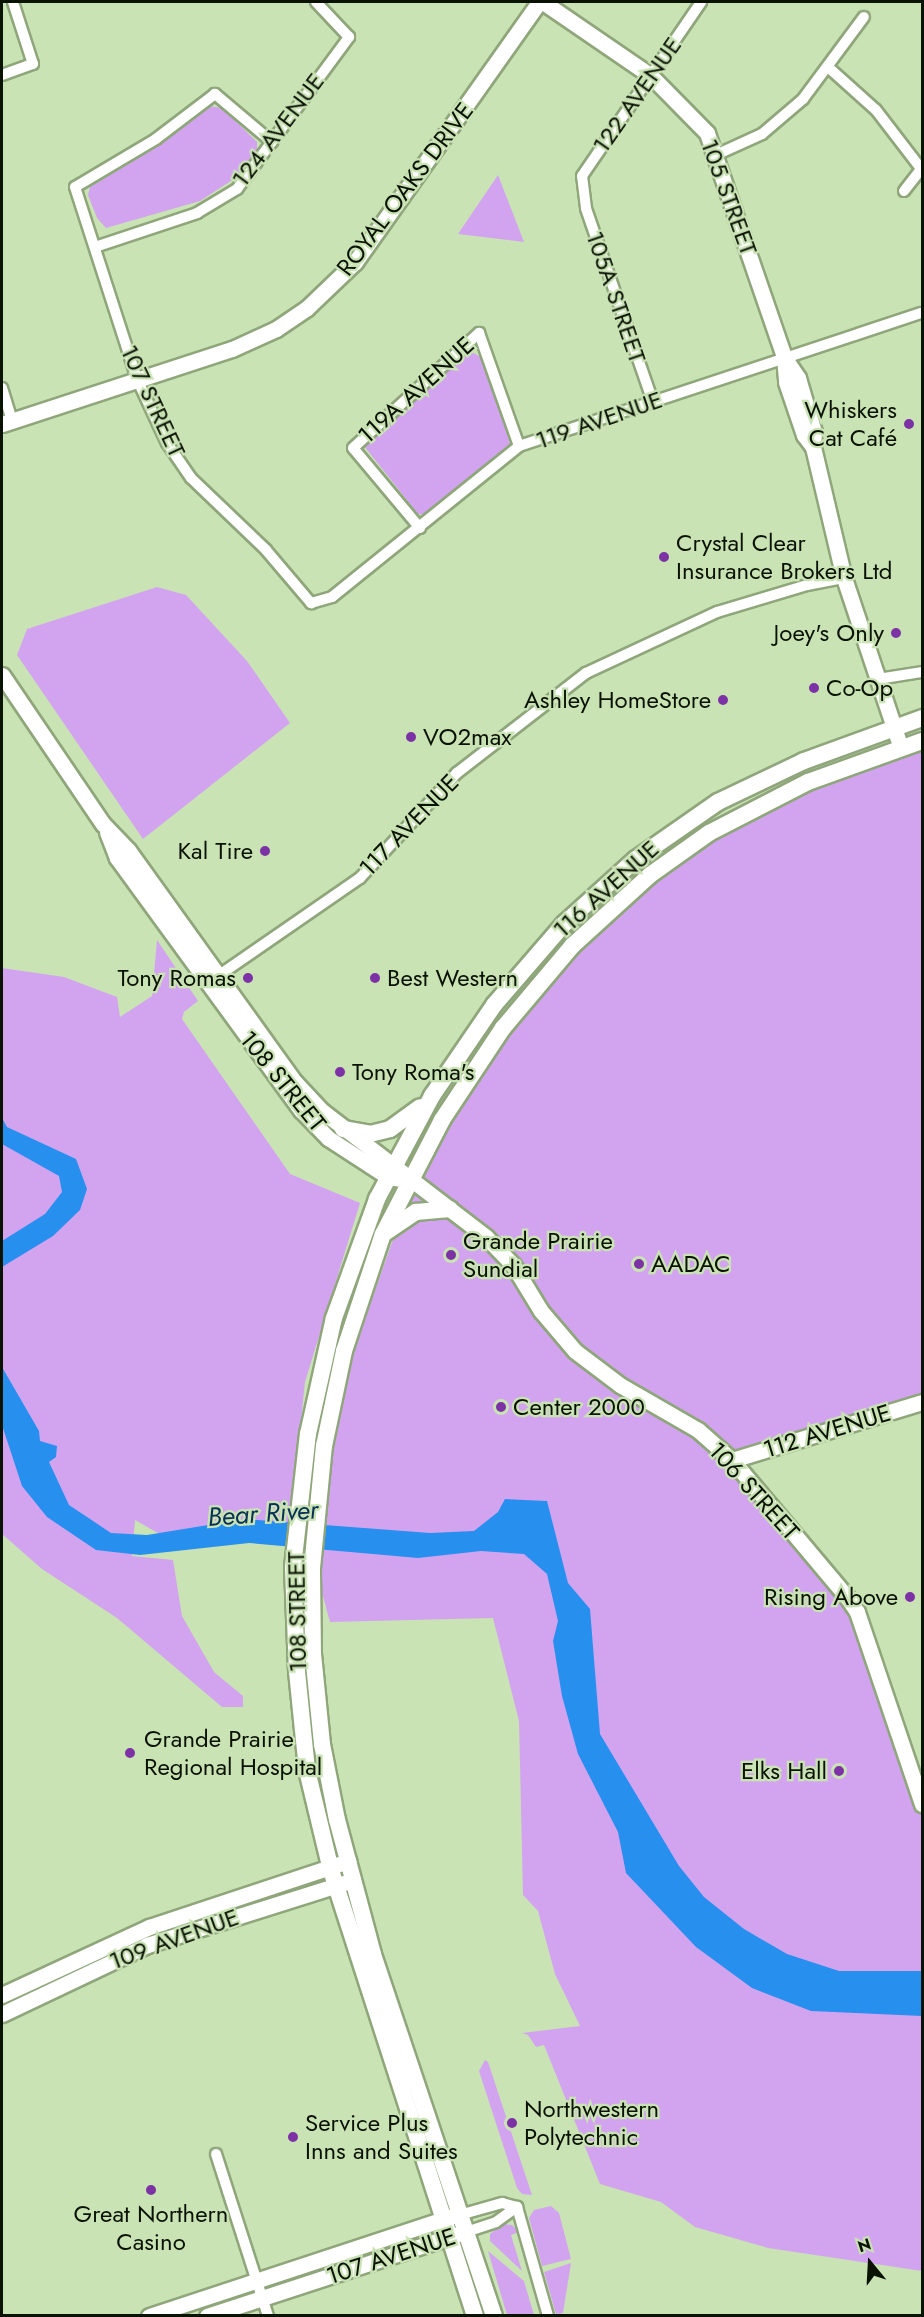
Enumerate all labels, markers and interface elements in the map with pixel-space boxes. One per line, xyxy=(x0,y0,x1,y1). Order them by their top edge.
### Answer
street label: 122 AVENUE xyxy=(587,32,687,158)
street label: 124 AVENUE xyxy=(226,67,330,193)
street label: ROYAL OAKS DRIVE xyxy=(331,97,479,281)
street label: 105 STREET xyxy=(695,135,763,259)
street label: 105A STREET xyxy=(580,228,652,366)
street label: 119A AVENUE xyxy=(352,330,480,450)
street label: 107 STREET xyxy=(115,340,191,462)
street label: 119 AVENUE xyxy=(532,385,666,455)
place label: Whiskers Cat Café xyxy=(804,396,897,452)
marker: Whiskers Cat Café xyxy=(902,417,916,431)
place label: Crystal Clear Insurance Brokers Ltd xyxy=(676,529,892,585)
marker: Crystal Clear Insurance Brokers Ltd xyxy=(657,550,671,564)
place label: Joey's Only xyxy=(774,619,884,647)
marker: Joey's Only xyxy=(889,626,903,640)
place label: Co-Op xyxy=(826,674,893,702)
marker: Co-Op xyxy=(807,681,821,695)
place label: Ashley HomeStore xyxy=(524,686,711,714)
marker: Ashley HomeStore xyxy=(716,693,730,707)
place label: VO2max xyxy=(423,723,511,751)
marker: VO2max xyxy=(404,730,418,744)
street label: 117 AVENUE xyxy=(353,768,465,882)
street label: 116 AVENUE xyxy=(547,834,665,944)
place label: Kal Tire xyxy=(178,837,253,865)
marker: Kal Tire xyxy=(258,844,272,858)
place label: Tony Romas xyxy=(117,964,236,992)
place label: Best Western xyxy=(387,964,518,992)
marker: Tony Romas xyxy=(241,971,255,985)
marker: Best Western xyxy=(368,971,382,985)
street label: 108 STREET xyxy=(234,1025,332,1137)
place label: Tony Roma's xyxy=(352,1058,474,1086)
marker: Tony Roma's xyxy=(333,1065,347,1079)
place label: Grande Prairie Sundial xyxy=(463,1227,613,1283)
marker: Grande Prairie Sundial xyxy=(444,1248,458,1262)
place label: AADAC xyxy=(651,1250,731,1278)
marker: AADAC xyxy=(632,1257,646,1271)
place label: Center 2000 xyxy=(513,1393,645,1421)
street label: 112 AVENUE xyxy=(760,1398,894,1464)
marker: Center 2000 xyxy=(494,1400,508,1414)
street label: 106 STREET xyxy=(703,1436,805,1546)
water label: Bear River xyxy=(207,1495,319,1533)
street label: 108 STREET xyxy=(282,1551,312,1673)
place label: Rising Above xyxy=(764,1583,898,1611)
marker: Rising Above xyxy=(903,1590,917,1604)
place label: Grande Prairie Regional Hospital xyxy=(144,1725,322,1781)
marker: Grande Prairie Regional Hospital xyxy=(121,1744,139,1762)
place label: Elks Hall xyxy=(741,1757,827,1785)
marker: Elks Hall xyxy=(832,1764,846,1778)
street label: 109 AVENUE xyxy=(105,1902,243,1976)
place label: Northwestern Polytechnic xyxy=(524,2095,659,2151)
place label: Service Plus Inns and Suites xyxy=(305,2109,458,2165)
marker: Northwestern Polytechnic xyxy=(505,2116,519,2130)
marker: Service Plus Inns and Suites xyxy=(286,2130,300,2144)
marker: Great Northern Casino xyxy=(144,2183,158,2197)
place label: Great Northern Casino xyxy=(74,2200,228,2256)
street label: 107 AVENUE xyxy=(323,2222,459,2290)
north arrow xyxy=(840,2233,900,2293)
text: N xyxy=(855,2233,874,2258)

